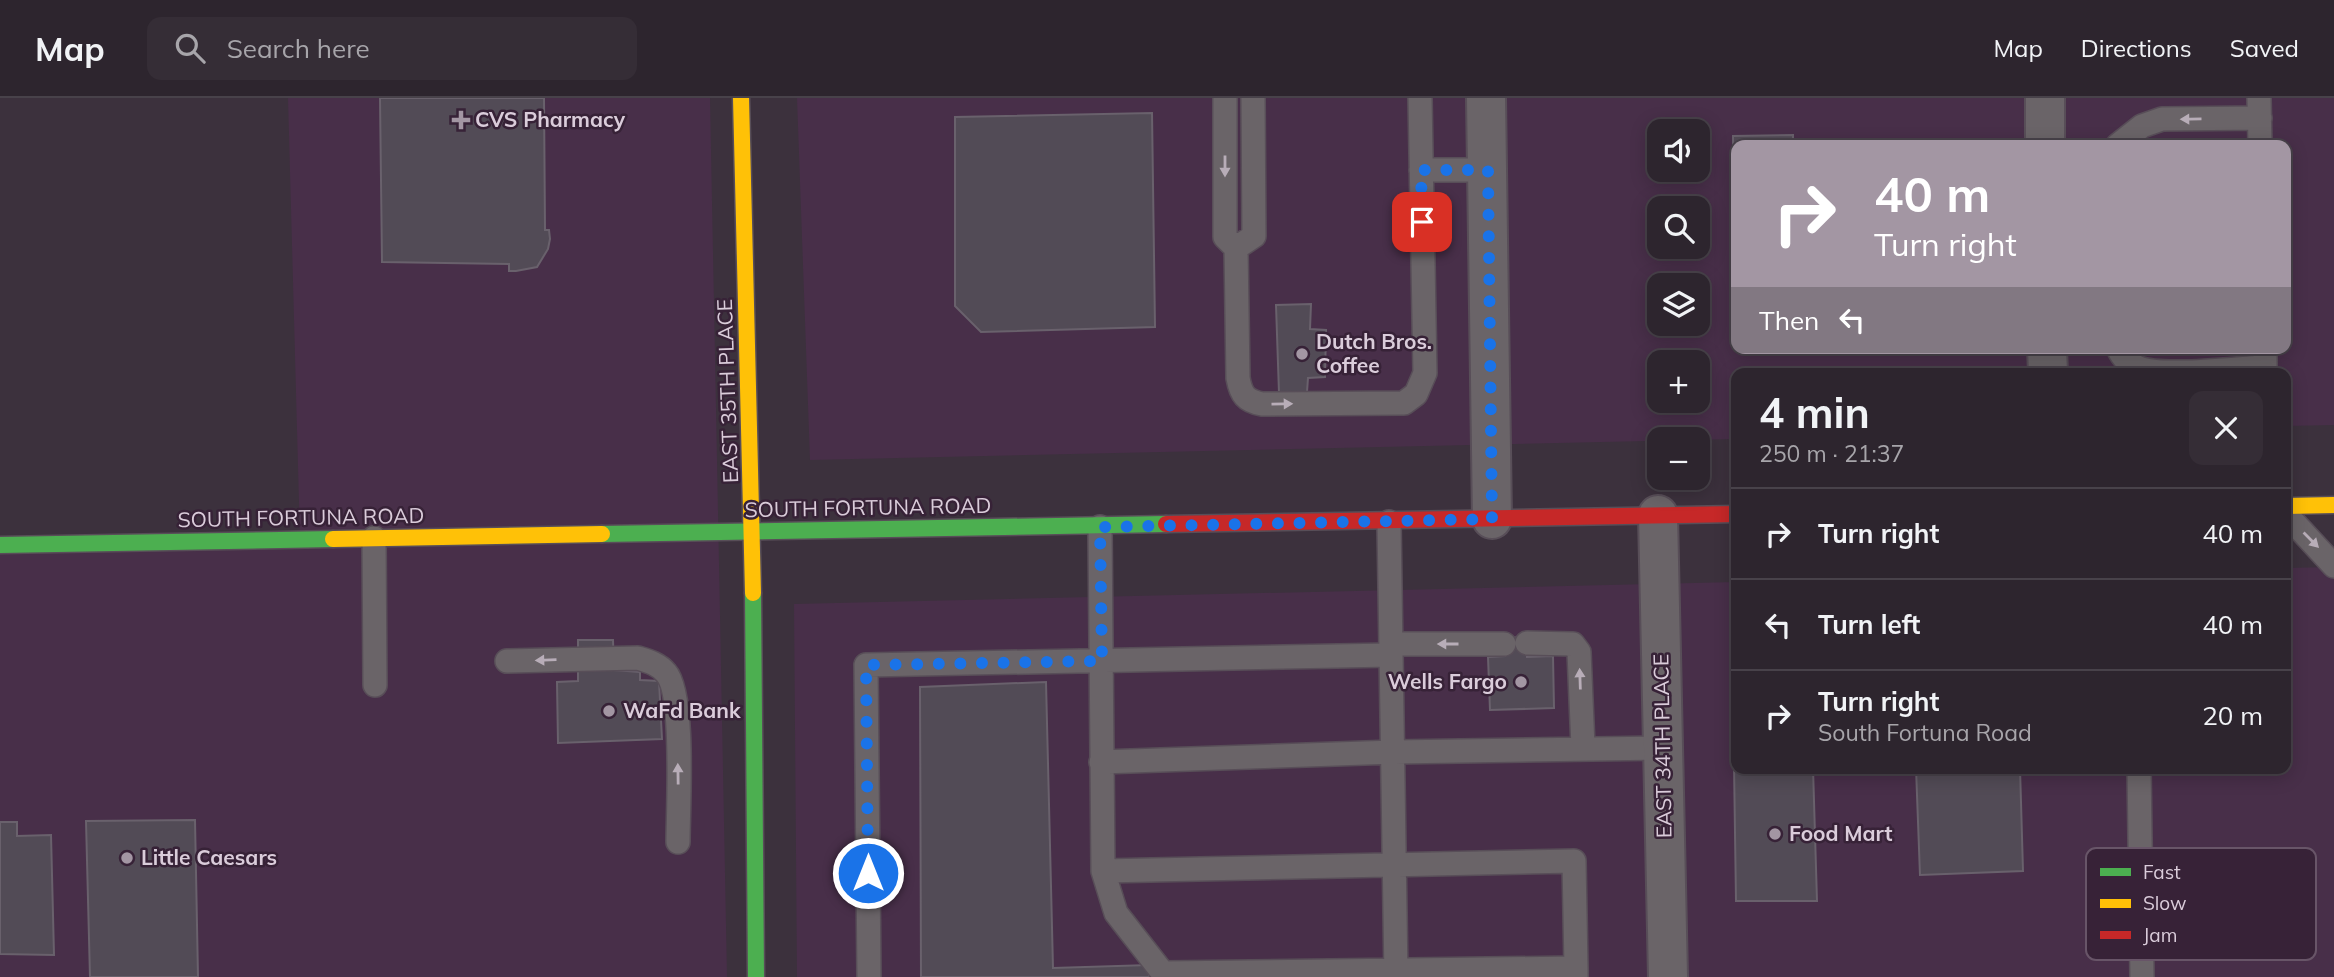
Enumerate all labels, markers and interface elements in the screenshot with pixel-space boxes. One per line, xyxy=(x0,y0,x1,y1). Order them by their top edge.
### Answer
search box xyxy=(147,17,637,80)
text: Map xyxy=(35,28,105,69)
icon: search xyxy=(171,29,209,67)
text: Search here xyxy=(227,32,370,65)
text: Map xyxy=(1993,33,2043,63)
text: Directions xyxy=(2081,33,2192,63)
text: Saved xyxy=(2230,33,2299,63)
place label: CVS Pharmacy xyxy=(475,106,626,132)
marker: CVS Pharmacy xyxy=(453,112,469,128)
one-way arrow xyxy=(2180,113,2202,125)
map controls xyxy=(1647,119,1710,490)
button: sound xyxy=(1647,119,1710,182)
one-way arrow xyxy=(1219,155,1231,177)
text: 40 m xyxy=(1874,163,1990,224)
icon: right xyxy=(1759,168,1850,259)
pin xyxy=(1392,192,1452,252)
button: search xyxy=(1647,196,1710,259)
icon: arrive xyxy=(1403,203,1441,241)
text: Turn right xyxy=(1874,224,2017,264)
button: layers xyxy=(1647,273,1710,336)
street label: EAST 35TH PLACE xyxy=(711,298,743,484)
icon: left xyxy=(1833,301,1871,339)
text: Then xyxy=(1759,304,1819,337)
place label: Dutch Bros. Coffee xyxy=(1316,328,1432,378)
marker: Dutch Bros. Coffee xyxy=(1294,346,1310,362)
button: + xyxy=(1647,350,1710,413)
text: 4 min xyxy=(1759,386,1870,439)
button: close xyxy=(2189,391,2263,465)
one-way arrow xyxy=(1271,398,1293,410)
button: − xyxy=(1647,427,1710,490)
text: 250 m · 21:37 xyxy=(1759,439,1904,468)
street label: SOUTH FORTUNA ROAD xyxy=(744,492,992,522)
street label: SOUTH FORTUNA ROAD xyxy=(177,502,425,532)
icon: right xyxy=(1759,515,1797,553)
text: Turn right xyxy=(1818,517,1939,550)
text: 40 m xyxy=(2202,517,2263,550)
one-way arrow xyxy=(2302,531,2319,548)
icon: left xyxy=(1759,606,1797,644)
text: Turn left xyxy=(1818,608,1920,641)
text: 40 m xyxy=(2202,608,2263,641)
one-way arrow xyxy=(1437,638,1459,650)
one-way arrow xyxy=(535,654,557,665)
street label: EAST 34TH PLACE xyxy=(1647,654,1677,838)
place label: Wells Fargo xyxy=(1388,668,1507,694)
one-way arrow xyxy=(1575,668,1586,690)
marker: Wells Fargo xyxy=(1513,674,1529,690)
text: Turn right xyxy=(1818,685,1939,718)
place label: WaFd Bank xyxy=(623,697,741,723)
icon: right xyxy=(1759,697,1797,735)
text: 20 m xyxy=(2202,699,2263,732)
marker: WaFd Bank xyxy=(601,703,617,719)
text: South Fortuna Road xyxy=(1818,718,2032,747)
one-way arrow xyxy=(672,762,684,784)
place label: Food Mart xyxy=(1789,820,1892,846)
marker: Food Mart xyxy=(1767,826,1783,842)
position arrow xyxy=(831,836,905,910)
place label: Little Caesars xyxy=(141,844,277,870)
legend xyxy=(2086,848,2316,960)
marker: Little Caesars xyxy=(119,850,135,866)
text: Fast xyxy=(2143,860,2181,884)
text: Slow xyxy=(2143,891,2187,915)
text: Jam xyxy=(2143,923,2177,947)

